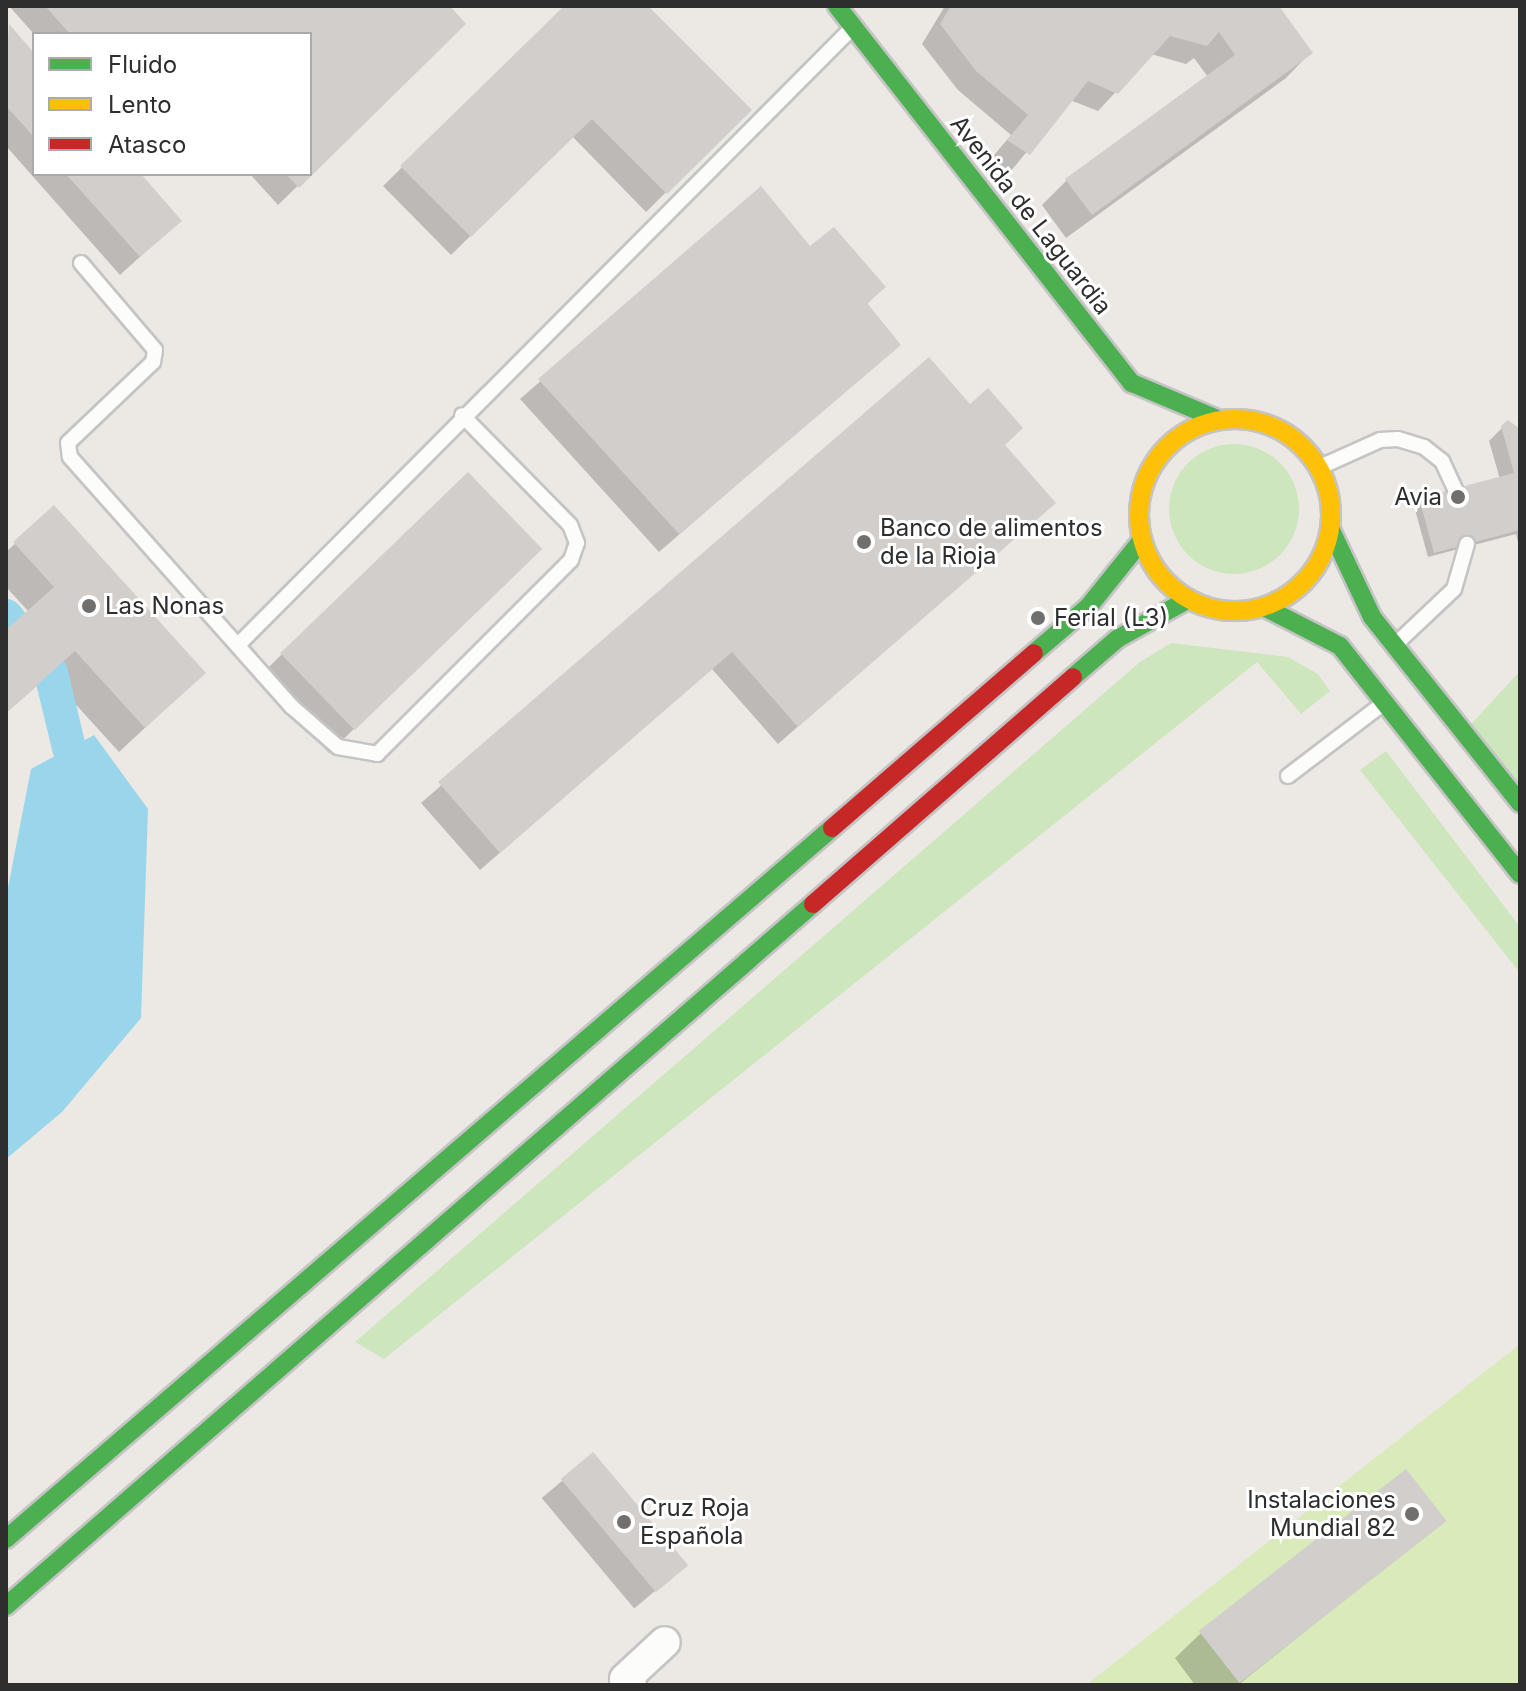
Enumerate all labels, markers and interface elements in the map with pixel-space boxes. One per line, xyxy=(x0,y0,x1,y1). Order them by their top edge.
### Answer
legend xyxy=(32,32,312,176)
text: Fluido xyxy=(108,50,177,79)
text: Lento xyxy=(108,90,172,119)
street label: Avenida de Laguardia xyxy=(944,110,1118,320)
text: Atasco xyxy=(108,130,186,159)
place label: Avia xyxy=(1394,483,1442,511)
marker: Avia xyxy=(1449,488,1467,506)
place label: Banco de alimentos de la Rioja xyxy=(880,514,1103,570)
marker: Banco de alimentos de la Rioja xyxy=(855,533,873,551)
place label: Las Nonas xyxy=(105,592,224,620)
marker: Las Nonas xyxy=(80,597,98,615)
place label: Ferial (L3) xyxy=(1054,604,1168,632)
marker: Ferial (L3) xyxy=(1029,609,1047,627)
place label: Instalaciones Mundial 82 xyxy=(1247,1486,1396,1542)
place label: Cruz Roja Española xyxy=(640,1494,750,1550)
marker: Instalaciones Mundial 82 xyxy=(1403,1505,1421,1523)
marker: Cruz Roja Española xyxy=(615,1513,633,1531)

